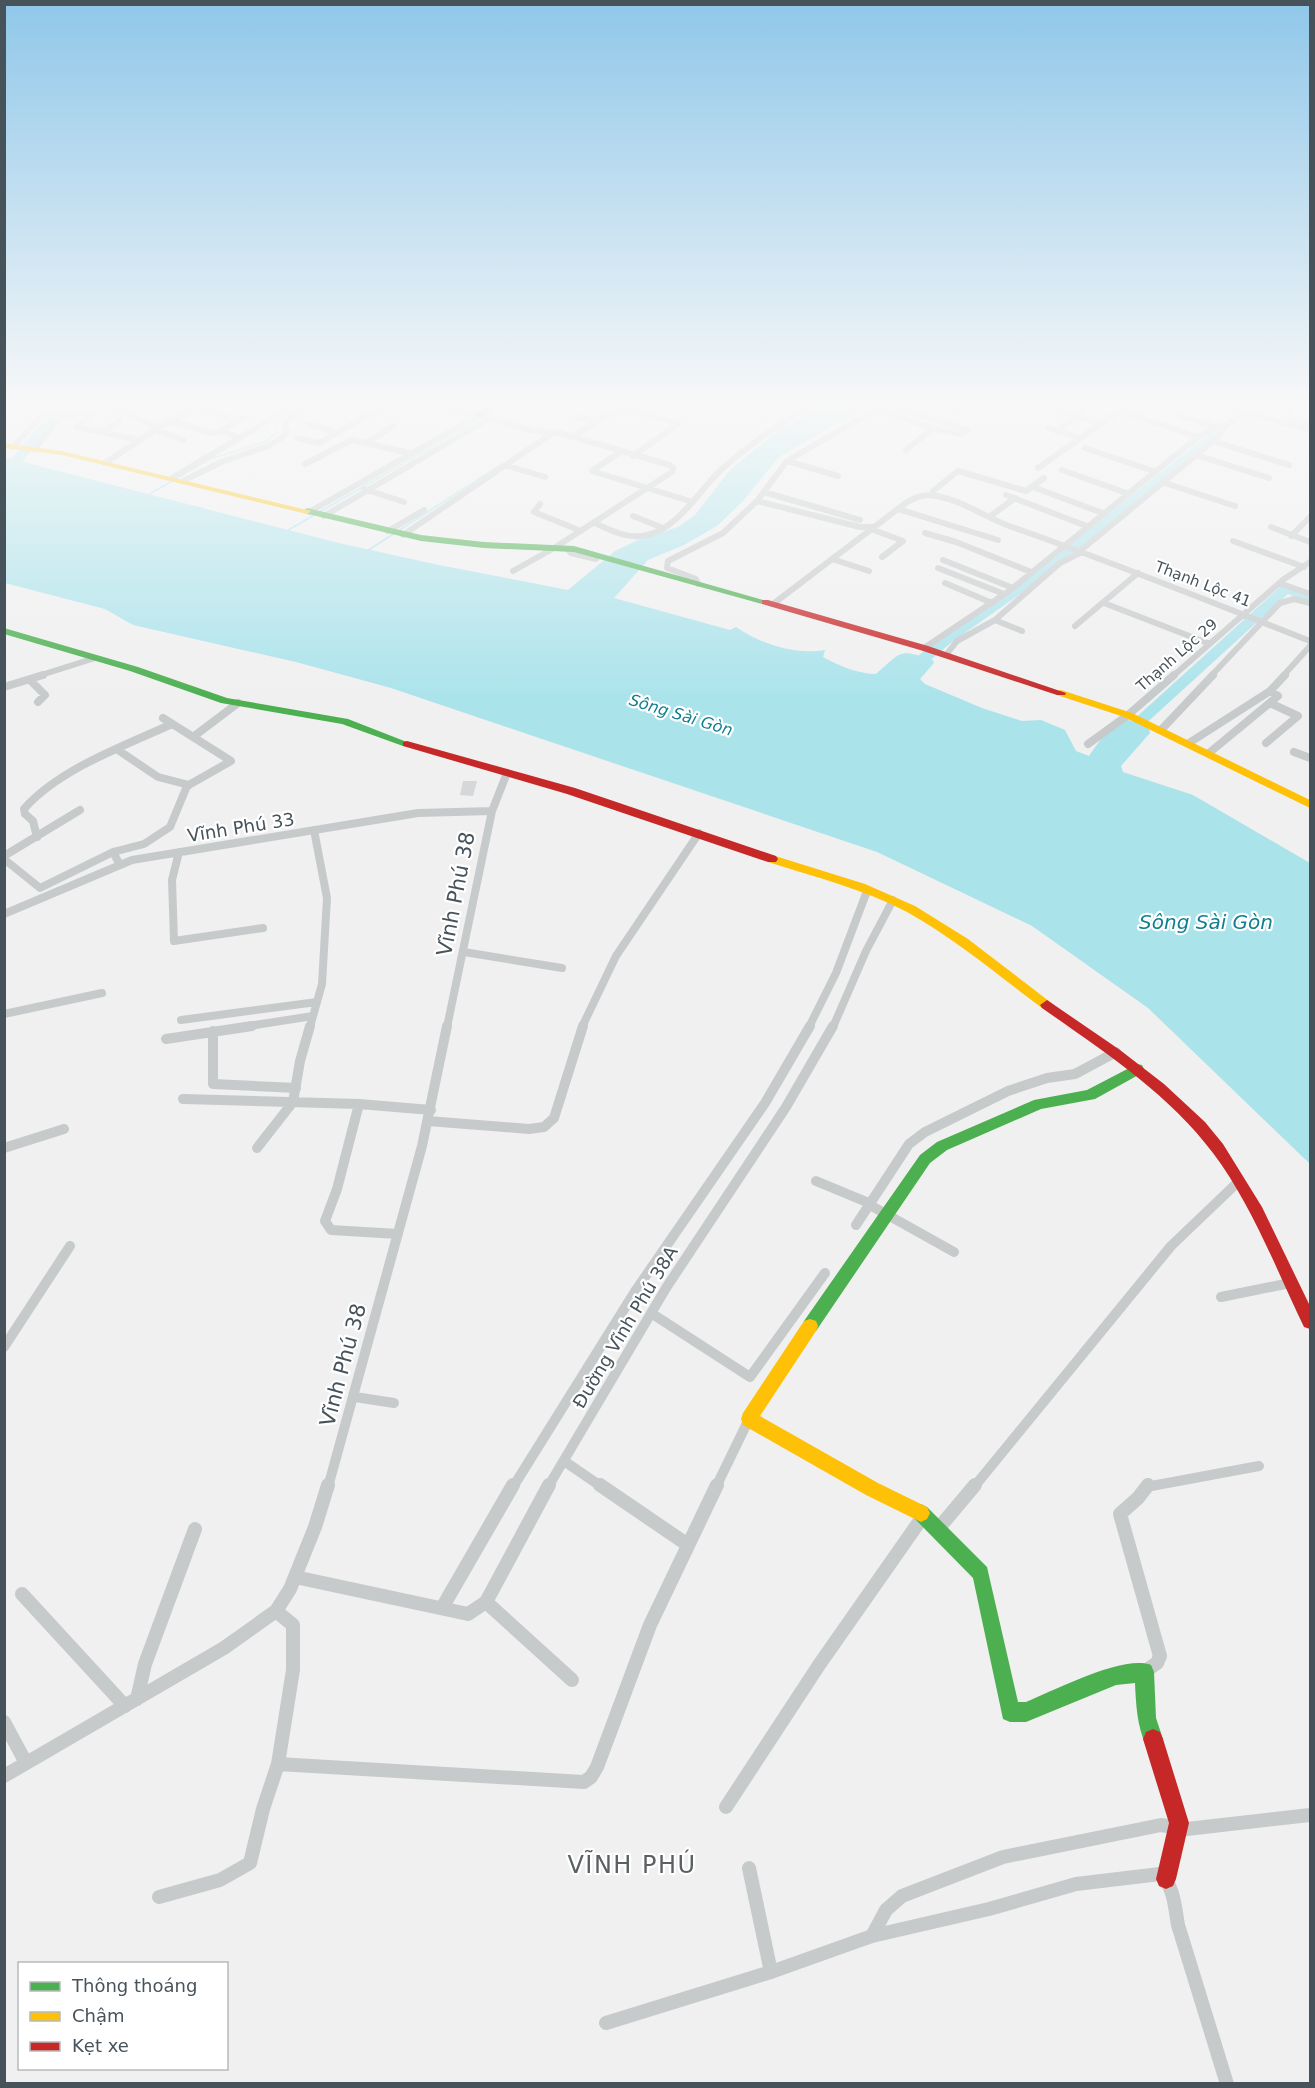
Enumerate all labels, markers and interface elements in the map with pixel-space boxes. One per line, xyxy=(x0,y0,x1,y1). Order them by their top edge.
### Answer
street label: Thạnh Lộc 41 xyxy=(1152,557,1254,611)
street label: Thạnh Lộc 29 xyxy=(1132,615,1221,696)
water label: Sông Sài Gòn xyxy=(627,690,735,740)
street label: Vĩnh Phú 33 xyxy=(186,808,296,846)
street label: Vĩnh Phú 38 xyxy=(432,830,480,958)
water label: Sông Sài Gòn xyxy=(1139,910,1273,934)
street label: Đường Vĩnh Phú 38A xyxy=(568,1242,682,1412)
street label: Vĩnh Phú 38 xyxy=(315,1301,371,1429)
district label: VĨNH PHÚ xyxy=(567,1849,697,1879)
legend xyxy=(18,1962,228,2070)
text: Thông thoáng xyxy=(71,1975,197,1996)
text: Chậm xyxy=(72,2005,125,2026)
text: Kẹt xe xyxy=(72,2035,129,2056)

